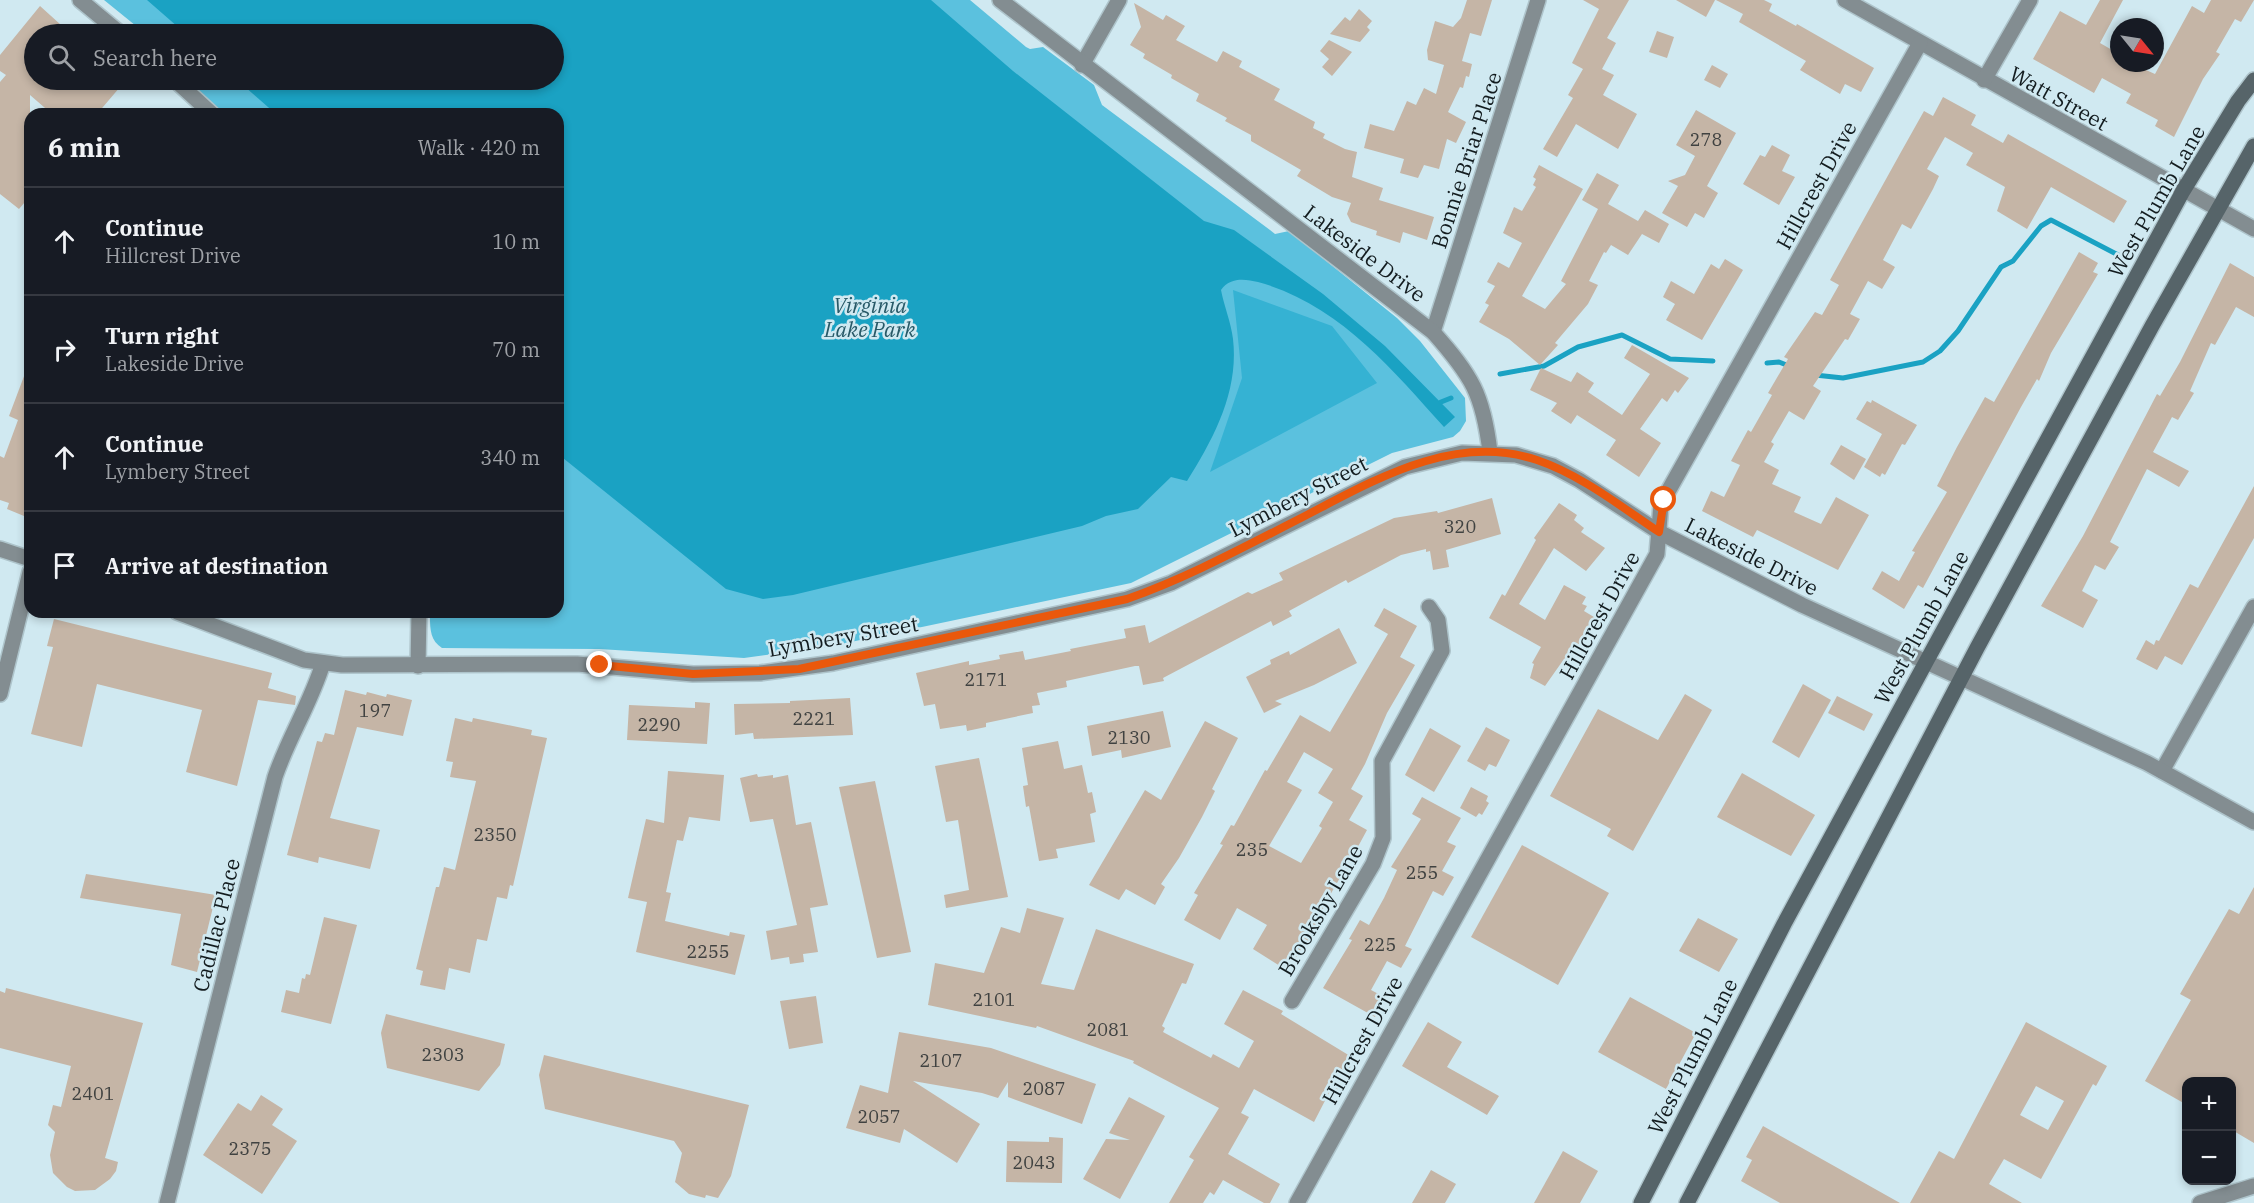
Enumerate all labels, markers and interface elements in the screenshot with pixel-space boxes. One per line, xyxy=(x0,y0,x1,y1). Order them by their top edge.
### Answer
north arrow xyxy=(2110,18,2164,72)
search box xyxy=(24,24,564,90)
icon: search xyxy=(45,41,78,74)
text: Search here xyxy=(93,43,217,72)
street label: Watt Street xyxy=(2005,59,2113,137)
street label: Bonnie Briar Place xyxy=(1424,68,1508,252)
street label: Hillcrest Drive xyxy=(1769,116,1863,254)
street label: West Plumb Lane xyxy=(2101,120,2211,282)
house number: 278 xyxy=(1690,128,1722,151)
text: 6 min xyxy=(48,130,121,164)
text: Walk · 420 m xyxy=(418,134,540,161)
street label: Lakeside Drive xyxy=(1298,198,1432,308)
text: Continue xyxy=(105,213,204,242)
icon: ahead xyxy=(48,225,81,258)
text: 10 m xyxy=(492,228,540,255)
text: Hillcrest Drive xyxy=(105,242,241,269)
park label: Virginia Lake Park xyxy=(823,291,917,343)
text: Turn right xyxy=(105,321,219,350)
icon: right xyxy=(48,333,81,366)
text: 70 m xyxy=(492,336,540,363)
text: Lakeside Drive xyxy=(105,350,244,377)
text: Continue xyxy=(105,429,204,458)
icon: ahead xyxy=(48,441,81,474)
text: 340 m xyxy=(480,444,540,471)
street label: Lymbery Street xyxy=(1224,449,1372,543)
text: Lymbery Street xyxy=(105,458,250,485)
route start xyxy=(1650,486,1676,512)
street label: Lakeside Drive xyxy=(1681,510,1823,602)
house number: 320 xyxy=(1444,515,1476,538)
street label: West Plumb Lane xyxy=(1867,545,1975,709)
street label: Hillcrest Drive xyxy=(1552,546,1646,684)
icon: arrive xyxy=(48,549,81,582)
text: Arrive at destination xyxy=(105,551,328,580)
street label: Lymbery Street xyxy=(766,609,920,663)
route end xyxy=(586,651,612,677)
house number: 2171 xyxy=(964,668,1008,691)
house number: 197 xyxy=(359,699,391,722)
house number: 2221 xyxy=(792,707,836,730)
house number: 2290 xyxy=(637,713,681,736)
house number: 2130 xyxy=(1107,726,1151,749)
house number: 2350 xyxy=(473,823,517,846)
house number: 235 xyxy=(1236,838,1268,861)
street label: Brooksby Lane xyxy=(1271,839,1369,981)
street label: Cadillac Place xyxy=(186,855,246,995)
house number: 255 xyxy=(1406,861,1438,884)
house number: 225 xyxy=(1364,933,1396,956)
house number: 2255 xyxy=(686,940,730,963)
street label: Hillcrest Drive xyxy=(1315,971,1409,1109)
street label: West Plumb Lane xyxy=(1641,973,1743,1139)
house number: 2101 xyxy=(972,988,1016,1011)
house number: 2081 xyxy=(1086,1018,1130,1041)
house number: 2303 xyxy=(421,1043,465,1066)
house number: 2107 xyxy=(919,1049,963,1072)
house number: 2087 xyxy=(1022,1077,1066,1100)
map controls xyxy=(2182,1077,2236,1185)
button: + xyxy=(2182,1077,2236,1131)
house number: 2401 xyxy=(71,1082,115,1105)
house number: 2057 xyxy=(857,1105,901,1128)
button: − xyxy=(2182,1131,2236,1185)
house number: 2375 xyxy=(228,1137,272,1160)
house number: 2043 xyxy=(1012,1151,1056,1174)

